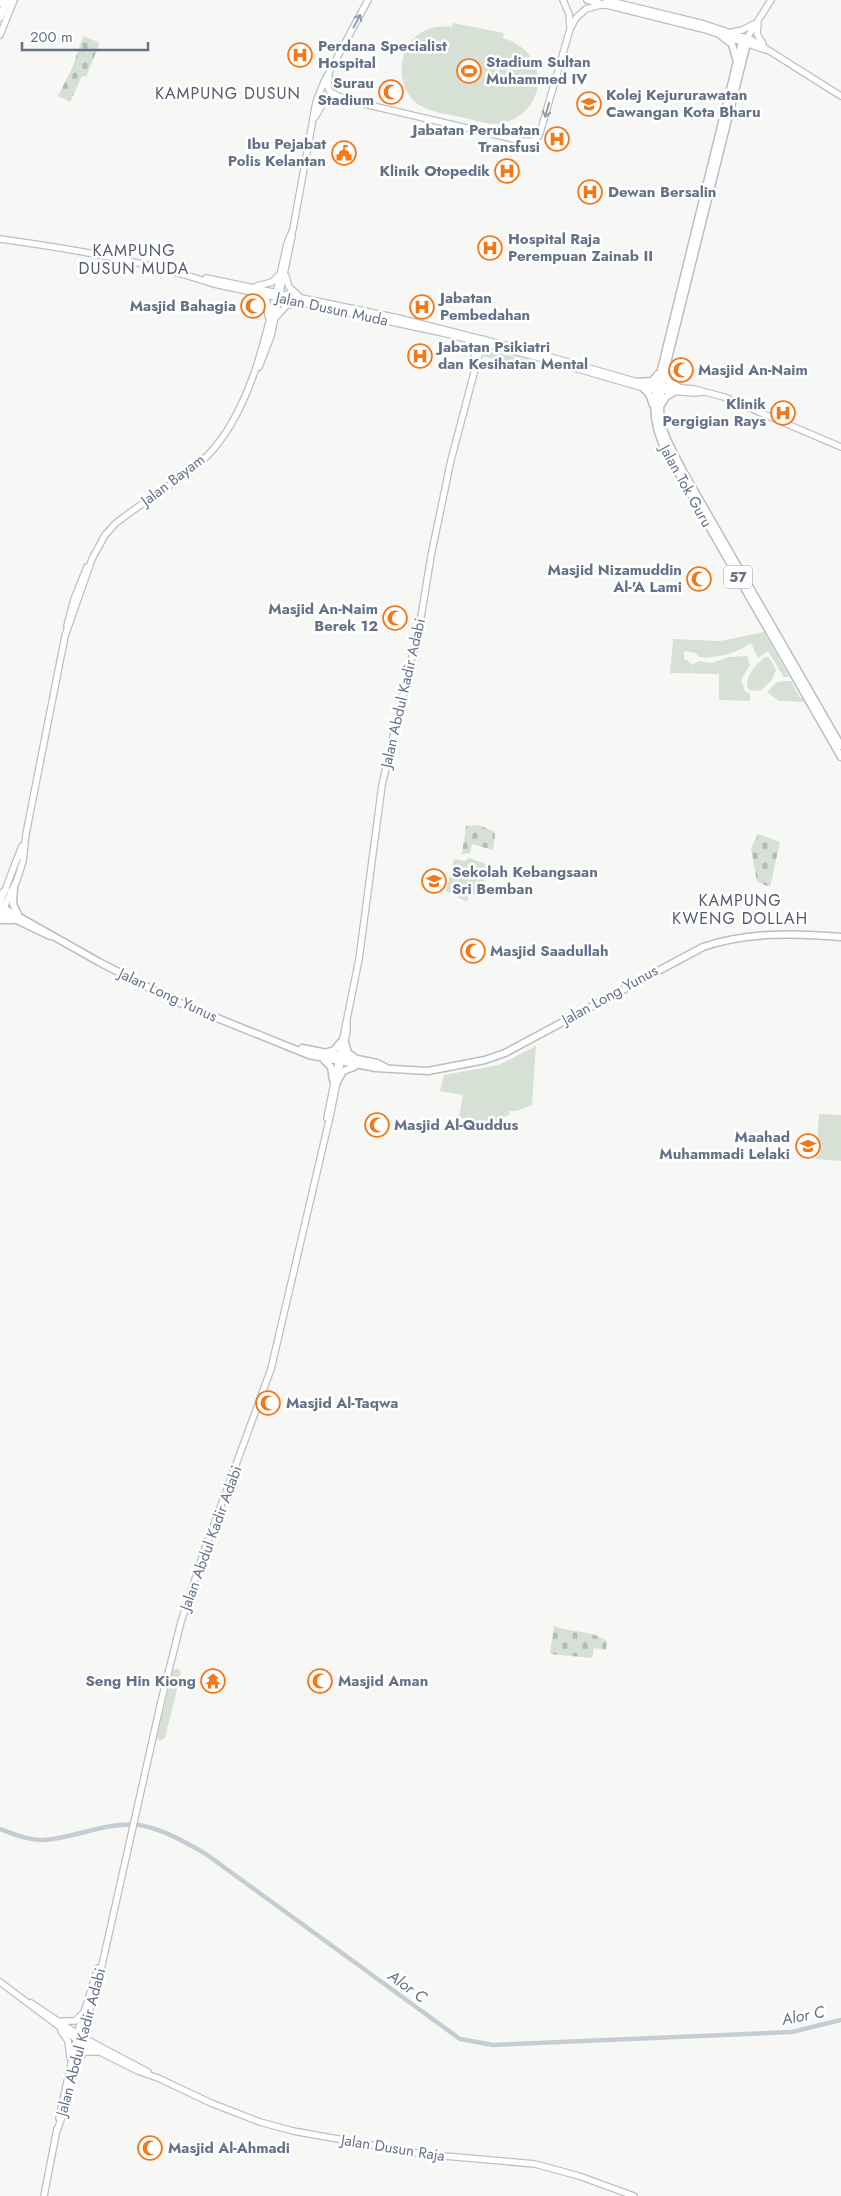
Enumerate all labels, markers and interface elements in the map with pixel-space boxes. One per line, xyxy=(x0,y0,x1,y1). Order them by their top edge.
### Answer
one-way arrow xyxy=(352,15,362,29)
scale bar xyxy=(22,20,149,52)
text: 200 m xyxy=(30,26,73,48)
place label: Perdana Specialist Hospital xyxy=(318,35,447,74)
hospital icon: Perdana Specialist Hospital xyxy=(287,42,313,68)
place label: Stadium Sultan Muhammed IV xyxy=(486,51,591,90)
sports icon: Stadium Sultan Muhammed IV xyxy=(456,58,482,84)
place label: Surau Stadium xyxy=(317,72,374,111)
mosque icon: Surau Stadium xyxy=(378,79,404,105)
district label: KAMPUNG DUSUN xyxy=(155,82,301,105)
place label: Kolej Kejururawatan Cawangan Kota Bharu xyxy=(606,84,761,123)
school or university icon: Kolej Kejururawatan Cawangan Kota Bharu xyxy=(576,91,602,117)
one-way arrow xyxy=(542,101,551,117)
place label: Jabatan Perubatan Transfusi xyxy=(410,119,540,158)
hospital icon: Jabatan Perubatan Transfusi xyxy=(544,126,570,152)
place label: Ibu Pejabat Polis Kelantan xyxy=(228,133,326,172)
public building icon: Ibu Pejabat Polis Kelantan xyxy=(331,140,357,166)
hospital icon: Klinik Otopedik xyxy=(494,158,520,184)
place label: Klinik Otopedik xyxy=(380,160,490,182)
hospital icon: Dewan Bersalin xyxy=(577,179,603,205)
place label: Dewan Bersalin xyxy=(608,181,716,203)
place label: Hospital Raja Perempuan Zainab II xyxy=(508,228,653,267)
hospital icon: Hospital Raja Perempuan Zainab II xyxy=(477,235,503,261)
district label: KAMPUNG DUSUN MUDA xyxy=(79,239,189,280)
street label: Jalan Dusun Muda xyxy=(272,286,390,332)
place label: Jabatan Pembedahan xyxy=(437,287,530,326)
mosque icon: Masjid Bahagia xyxy=(240,293,266,319)
hospital icon: Jabatan Pembedahan xyxy=(409,294,435,320)
place label: Masjid Bahagia xyxy=(130,295,236,317)
place label: Jabatan Psikiatri dan Kesihatan Mental xyxy=(435,336,588,375)
hospital icon: Jabatan Psikiatri dan Kesihatan Mental xyxy=(407,343,433,369)
mosque icon: Masjid An-Naim xyxy=(668,357,694,383)
place label: Masjid An-Naim xyxy=(698,359,808,381)
place label: Klinik Pergigian Rays xyxy=(662,393,766,432)
hospital icon: Klinik Pergigian Rays xyxy=(770,400,796,426)
street label: Jalan Tok Guru xyxy=(653,439,718,531)
street label: Jalan Bayam xyxy=(135,449,210,513)
place label: Masjid Nizamuddin Al-'A Lami xyxy=(548,559,682,598)
mosque icon: Masjid Nizamuddin Al-'A Lami xyxy=(686,566,712,592)
road number: 57 xyxy=(724,566,752,588)
place label: Masjid An-Naim Berek 12 xyxy=(268,598,378,637)
mosque icon: Masjid An-Naim Berek 12 xyxy=(382,605,408,631)
street label: Jalan Abdul Kadir Adabi xyxy=(375,616,431,772)
place label: Sekolah Kebangsaan Sri Bemban xyxy=(452,861,598,900)
school or university icon: Sekolah Kebangsaan Sri Bemban xyxy=(421,868,447,894)
district label: KAMPUNG KWENG DOLLAH xyxy=(672,889,808,930)
mosque icon: Masjid Saadullah xyxy=(460,938,486,964)
place label: Masjid Saadullah xyxy=(490,940,608,962)
street label: Jalan Long Yunus xyxy=(556,960,662,1031)
street label: Jalan Long Yunus xyxy=(113,962,221,1027)
mosque icon: Masjid Al-Quddus xyxy=(364,1112,390,1138)
place label: Masjid Al-Quddus xyxy=(394,1114,518,1136)
place label: Maahad Muhammadi Lelaki xyxy=(659,1126,790,1165)
school or university icon: Maahad Muhammadi Lelaki xyxy=(795,1133,821,1159)
mosque icon: Masjid Al-Taqwa xyxy=(255,1390,281,1416)
place label: Masjid Al-Taqwa xyxy=(286,1392,398,1414)
street label: Jalan Abdul Kadir Adabi xyxy=(174,1463,247,1615)
temple icon: Seng Hin Kiong xyxy=(200,1668,226,1694)
mosque icon: Masjid Aman xyxy=(307,1668,333,1694)
place label: Seng Hin Kiong xyxy=(85,1670,196,1692)
place label: Masjid Aman xyxy=(338,1670,428,1692)
water label: Alor C xyxy=(383,1964,432,2009)
street label: Jalan Abdul Kadir Adabi xyxy=(50,1965,111,2120)
water label: Alor C xyxy=(779,2000,827,2031)
street label: Jalan Dusun Raja xyxy=(338,2129,446,2167)
mosque icon: Masjid Al-Ahmadi xyxy=(137,2135,163,2161)
place label: Masjid Al-Ahmadi xyxy=(168,2137,290,2159)

